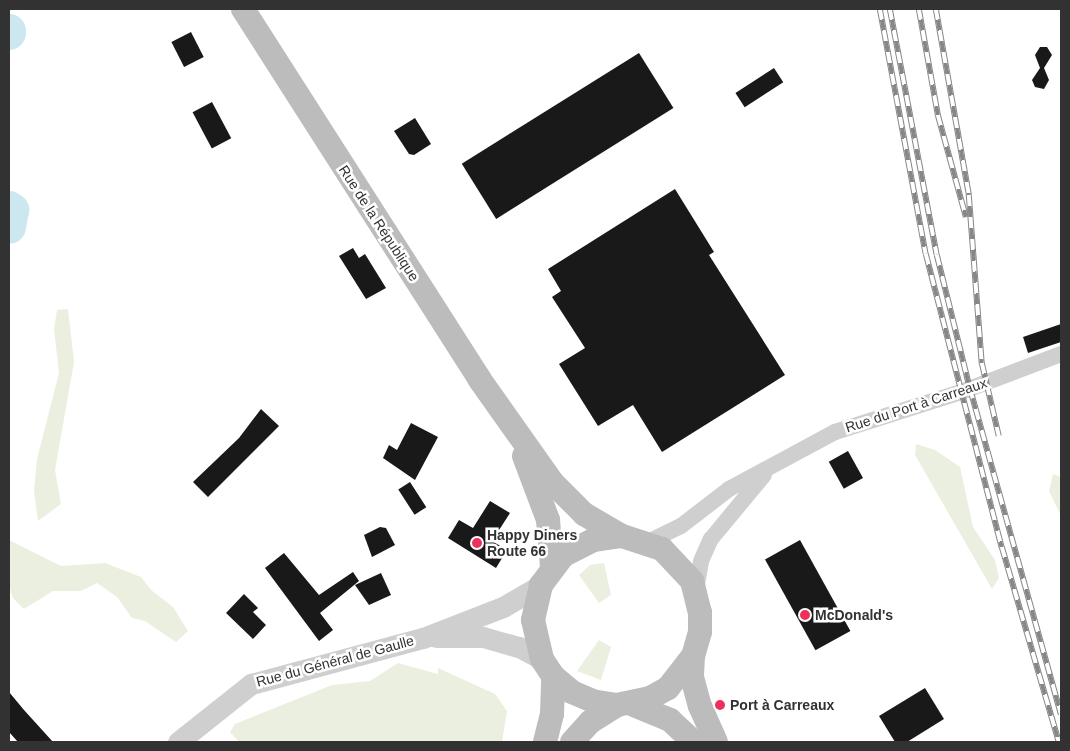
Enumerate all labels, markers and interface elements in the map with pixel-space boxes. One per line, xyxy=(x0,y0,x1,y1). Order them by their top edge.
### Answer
street label: Rue de la République xyxy=(335,162,423,284)
street label: Rue du Port à Carreaux xyxy=(843,374,989,436)
place label: Happy Diners Route 66 xyxy=(487,527,577,560)
marker: Happy Diners Route 66 xyxy=(471,537,483,549)
place label: McDonald's xyxy=(815,607,893,623)
marker: McDonald's xyxy=(799,609,811,621)
street label: Rue du Général de Gaulle xyxy=(254,632,416,690)
place label: Port à Carreaux xyxy=(730,697,834,713)
marker: Port à Carreaux xyxy=(714,699,726,711)

